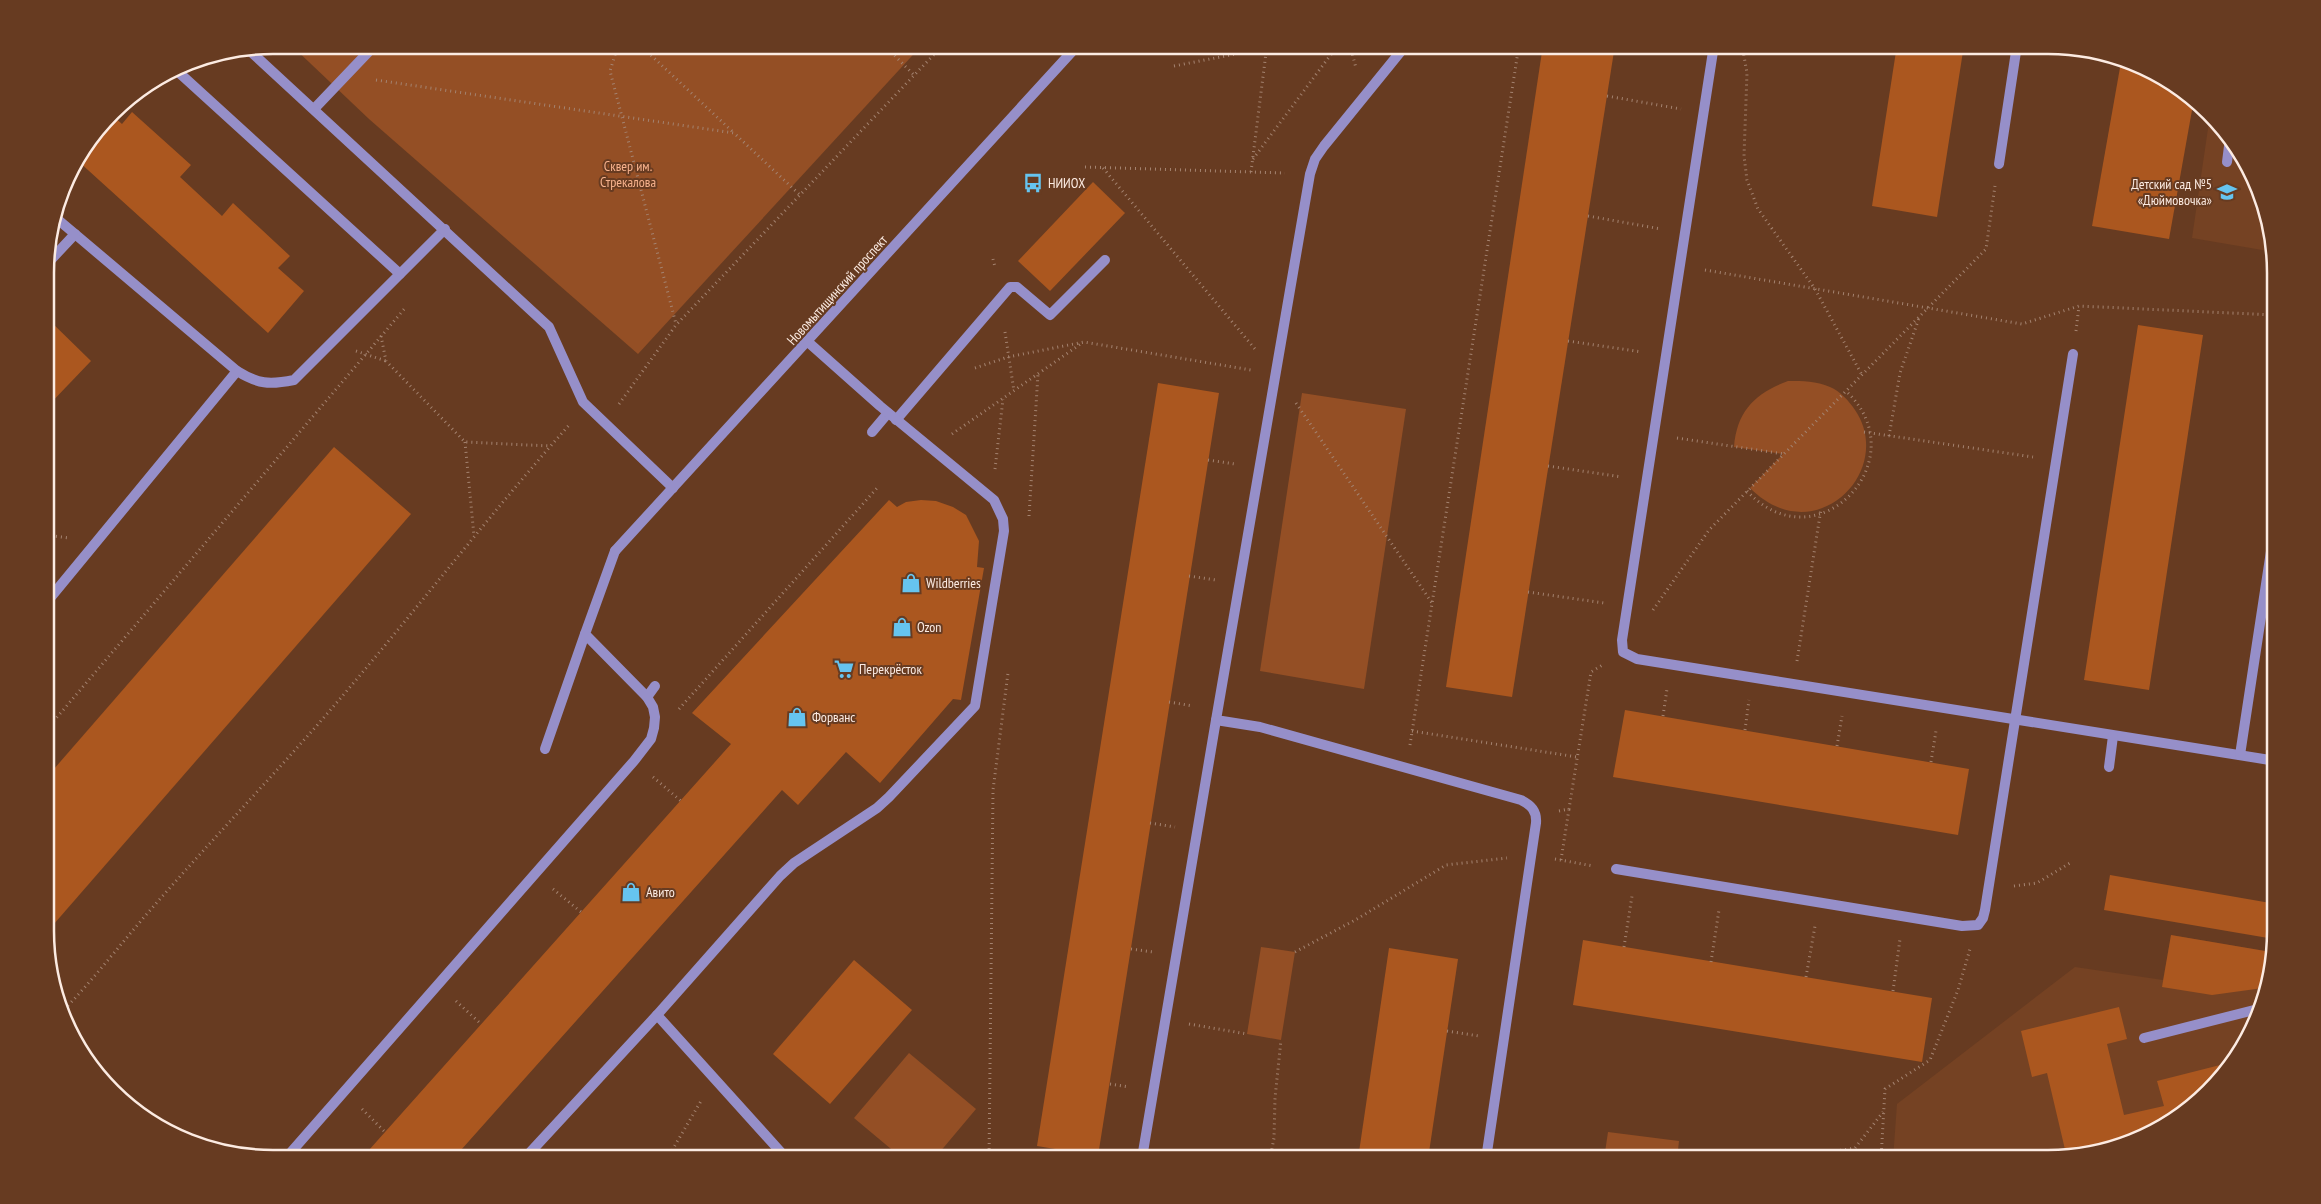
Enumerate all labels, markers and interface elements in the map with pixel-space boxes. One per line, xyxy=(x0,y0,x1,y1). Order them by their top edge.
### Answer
park label: Сквер им. Стрекалова xyxy=(600,157,656,191)
bus stop icon: НИИОХ xyxy=(1022,172,1044,194)
place label: НИИОХ xyxy=(1048,174,1085,192)
place label: Детский сад №5 «Дюймовочка» xyxy=(2131,175,2212,209)
school or university icon: Детский сад №5 «Дюймовочка» xyxy=(2216,181,2238,203)
street label: Новомытищинский проспект xyxy=(783,231,892,349)
shop icon: Wildberries xyxy=(900,572,922,594)
place label: Wildberries xyxy=(926,574,981,592)
shop icon: Ozon xyxy=(891,616,913,638)
place label: Ozon xyxy=(917,618,942,636)
supermarket icon: Перекрёсток xyxy=(833,658,855,680)
place label: Перекрёсток xyxy=(859,660,922,678)
shop icon: Форванс xyxy=(786,706,808,728)
place label: Форванс xyxy=(812,708,855,726)
shop icon: Авито xyxy=(620,881,642,903)
place label: Авито xyxy=(646,883,675,901)

